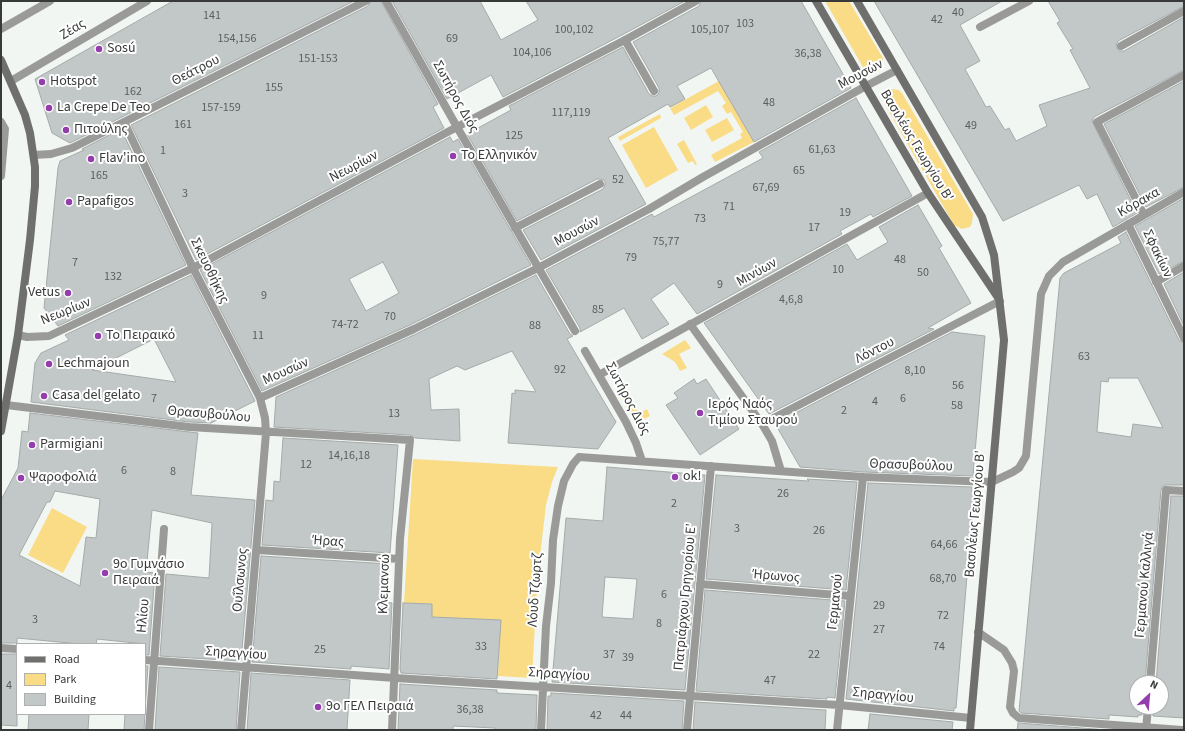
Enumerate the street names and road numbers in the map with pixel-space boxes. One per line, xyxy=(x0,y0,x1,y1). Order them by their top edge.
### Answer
street label: Ζέας xyxy=(57,16,89,44)
street label: Θεάτρου xyxy=(169,52,223,90)
street label: Μουσών xyxy=(836,56,886,94)
street label: Σωτήρος Διός xyxy=(428,58,482,136)
street label: Βασιλέως Γεωργίου Β' xyxy=(876,87,956,205)
street label: Νεωρίων xyxy=(327,147,381,187)
street label: Κόρακα xyxy=(1115,184,1163,222)
street label: Μουσών xyxy=(552,213,602,251)
street label: Σφακίων xyxy=(1138,227,1176,281)
street label: Σκευοθήκης xyxy=(186,236,232,306)
street label: Μινύων xyxy=(734,255,780,291)
street label: Νεωρίων xyxy=(39,294,93,330)
street label: Λόντου xyxy=(853,334,897,368)
street label: Μουσών xyxy=(260,354,312,390)
street label: Σωτήρος Διός xyxy=(601,360,653,438)
street label: Θρασυβούλου xyxy=(167,403,251,427)
street label: Βασιλέως Γεωργίου Β' xyxy=(962,450,990,578)
street label: Θρασυβούλου xyxy=(869,456,953,476)
street label: Πατριάρχου Γρηγορίου Ε' xyxy=(671,523,701,671)
street label: Γερμανού Καλλιγά xyxy=(1132,531,1158,639)
street label: Ήρας xyxy=(312,533,344,551)
street label: Ουΐλσωνος xyxy=(230,547,252,613)
street label: Λόυδ Τζωρτζ xyxy=(525,552,547,628)
street label: Κλεμανσώ xyxy=(376,554,394,614)
street label: Ήρωνος xyxy=(752,567,800,587)
street label: Γερμανού xyxy=(825,573,847,631)
street label: Ηλίου xyxy=(134,598,154,634)
street label: Σηραγγίου xyxy=(205,643,267,665)
street label: Σηραγγίου xyxy=(528,664,590,686)
street label: Σηραγγίου xyxy=(851,684,915,708)

